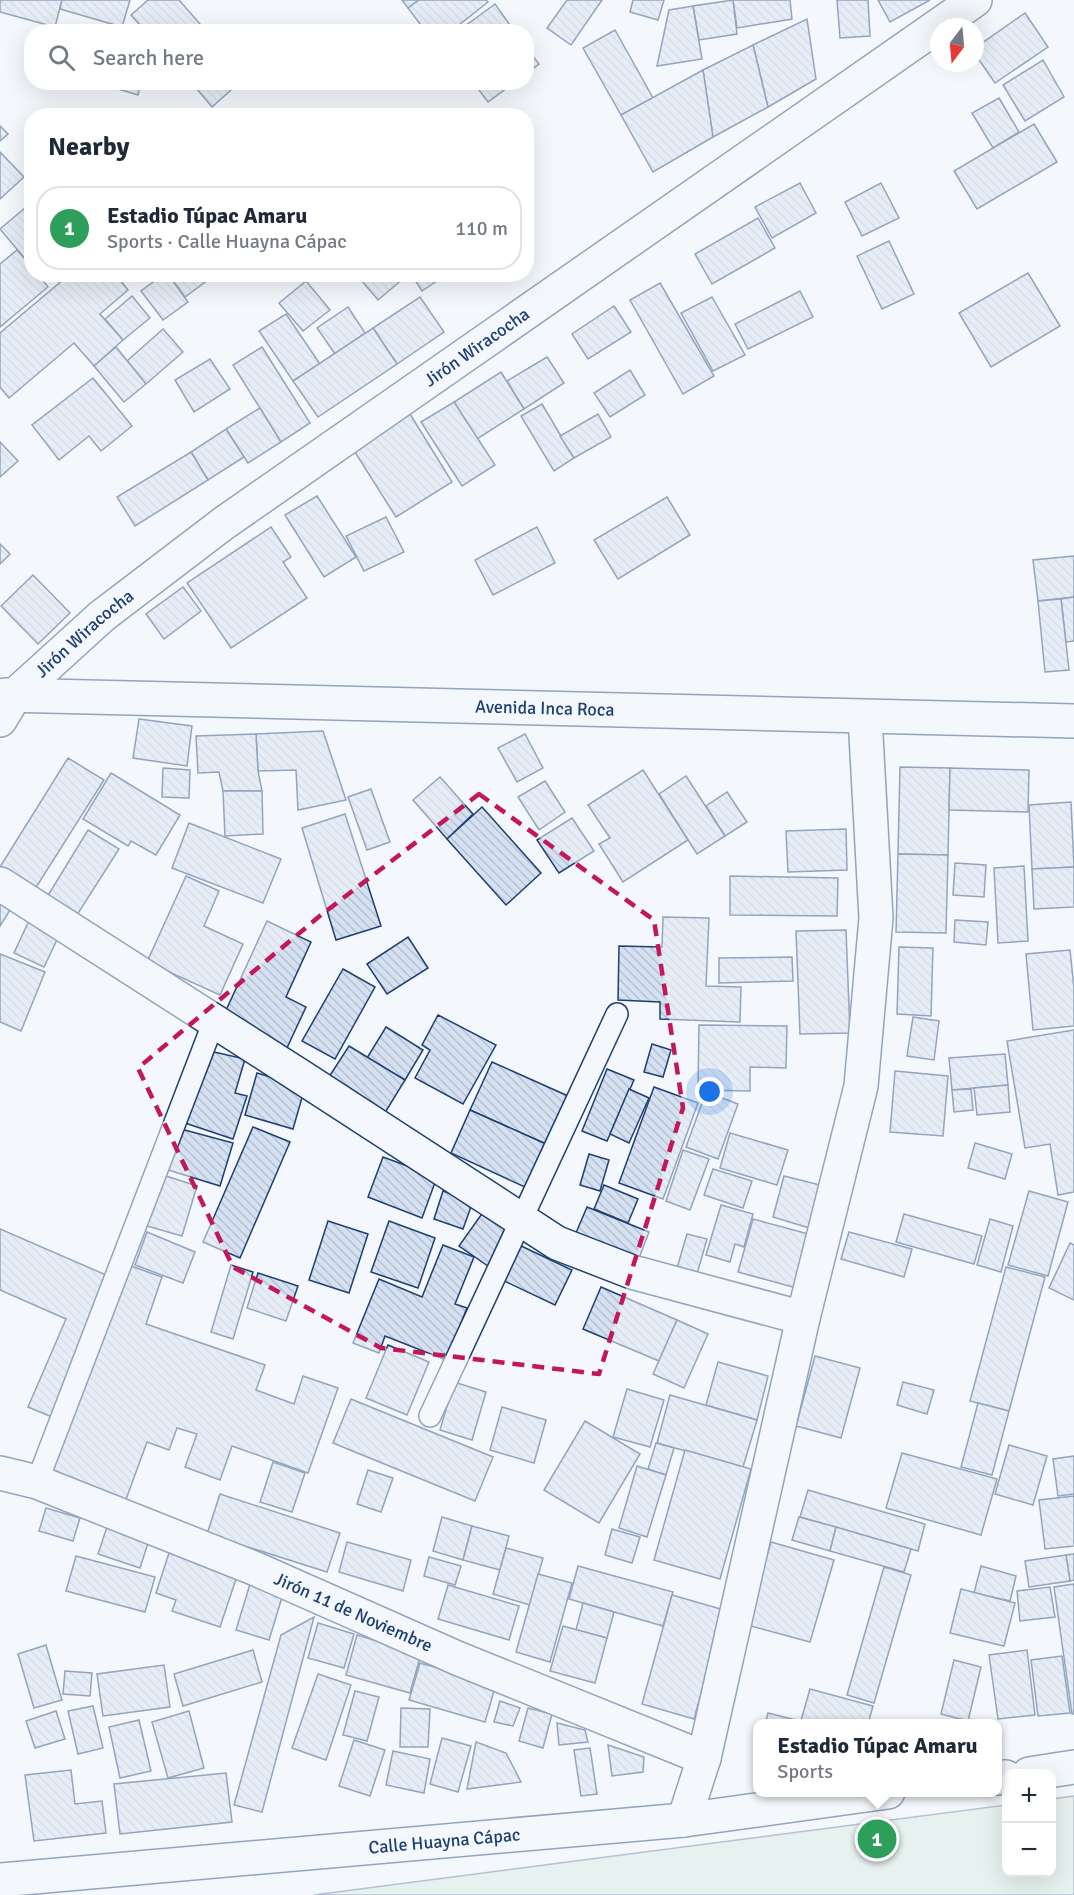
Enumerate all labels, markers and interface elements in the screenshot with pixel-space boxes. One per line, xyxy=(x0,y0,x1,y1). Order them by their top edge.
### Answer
north arrow xyxy=(930,18,984,72)
search box xyxy=(24,24,534,90)
icon: search xyxy=(45,41,78,74)
text: Search here xyxy=(93,44,204,71)
text: Nearby xyxy=(48,131,129,163)
text: Estadio Túpac Amaru xyxy=(107,202,307,229)
text: 1 xyxy=(64,216,75,241)
text: 110 m xyxy=(455,216,508,241)
text: Sports · Calle Huayna Cápac xyxy=(107,229,347,254)
street label: Jirón Wiracocha xyxy=(420,303,534,391)
street label: Jirón Wiracocha xyxy=(31,585,138,682)
street label: Avenida Inca Roca xyxy=(475,695,615,721)
your location xyxy=(695,1077,724,1106)
street label: Jirón 11 de Noviembre xyxy=(271,1567,436,1657)
popup xyxy=(753,1719,1002,1797)
text: Estadio Túpac Amaru xyxy=(777,1732,978,1759)
text: Sports xyxy=(777,1759,833,1784)
map controls xyxy=(1002,1769,1056,1877)
button: + xyxy=(1002,1769,1056,1823)
pin: 1 xyxy=(858,1816,896,1862)
street label: Calle Huayna Cápac xyxy=(367,1823,521,1859)
button: − xyxy=(1002,1823,1056,1877)

